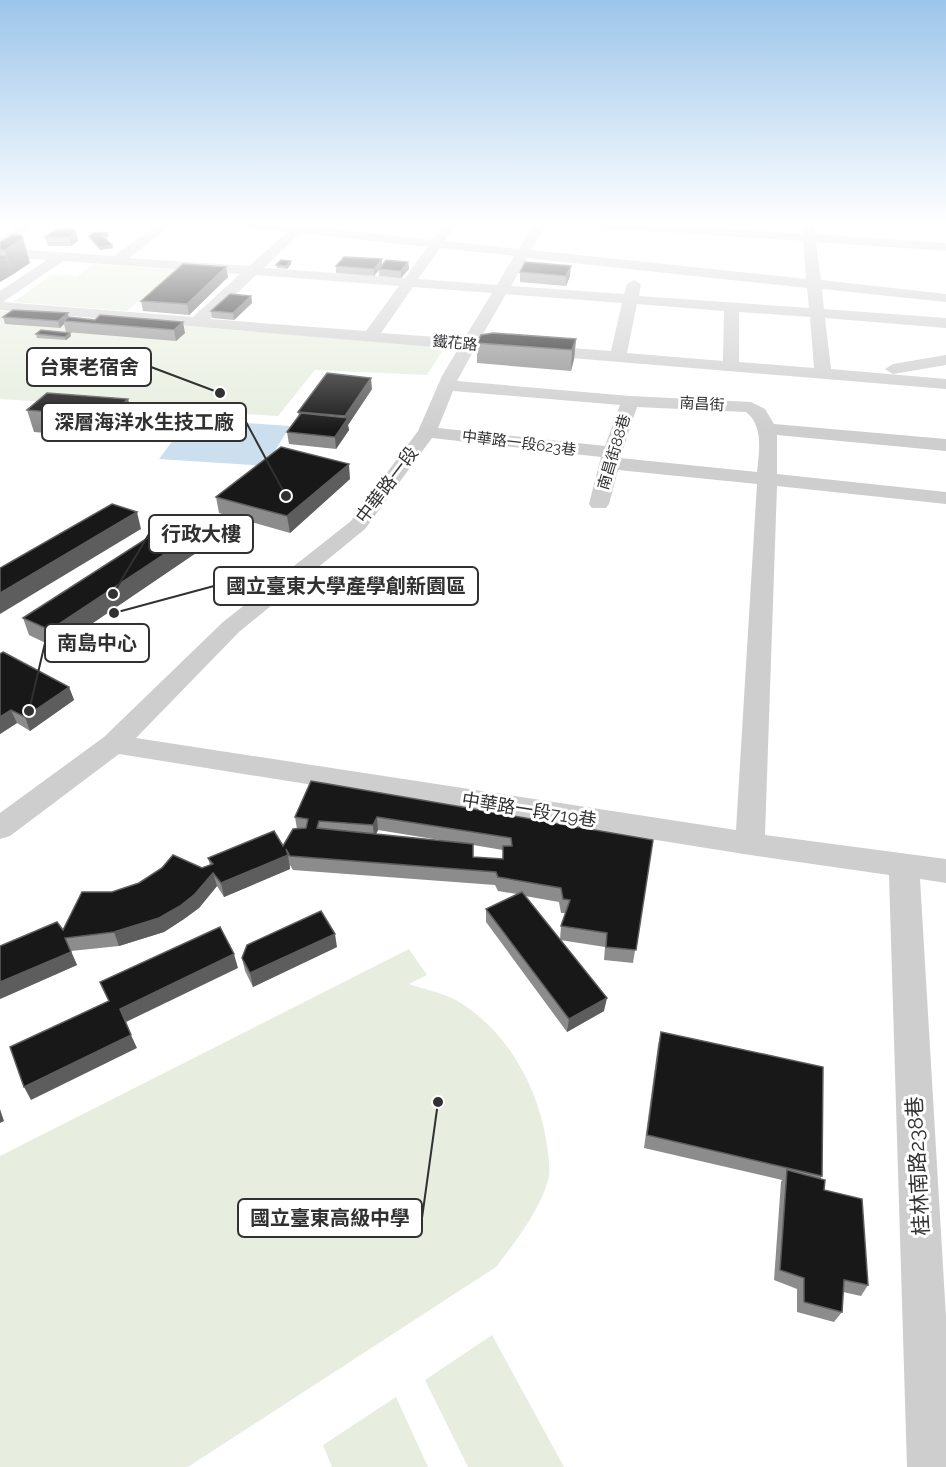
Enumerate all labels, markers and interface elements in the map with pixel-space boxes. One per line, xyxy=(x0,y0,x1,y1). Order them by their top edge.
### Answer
street label: 鐵花路 xyxy=(432,332,478,354)
callout: 台東老宿舍 xyxy=(27,348,151,386)
text: 台東老宿舍 xyxy=(39,355,139,379)
street label: 南昌街 xyxy=(679,394,725,414)
callout: 深層海洋水生技工廠 xyxy=(42,403,246,441)
text: 深層海洋水生技工廠 xyxy=(54,410,234,434)
street label: 南昌街88巷 xyxy=(594,412,634,492)
street label: 中華路一段623巷 xyxy=(461,427,577,459)
street label: 中華路一段 xyxy=(351,442,422,527)
callout: 行政大樓 xyxy=(149,515,253,553)
text: 行政大樓 xyxy=(161,522,241,546)
callout: 國立臺東大學產學創新園區 xyxy=(214,567,478,605)
text: 國立臺東大學產學創新園區 xyxy=(226,574,466,598)
callout: 南島中心 xyxy=(45,624,149,662)
text: 南島中心 xyxy=(57,631,137,655)
street label: 中華路一段719巷 xyxy=(460,789,598,831)
street label: 桂林南路238巷 xyxy=(901,1096,934,1236)
callout: 國立臺東高級中學 xyxy=(238,1199,422,1237)
text: 國立臺東高級中學 xyxy=(250,1206,410,1230)

